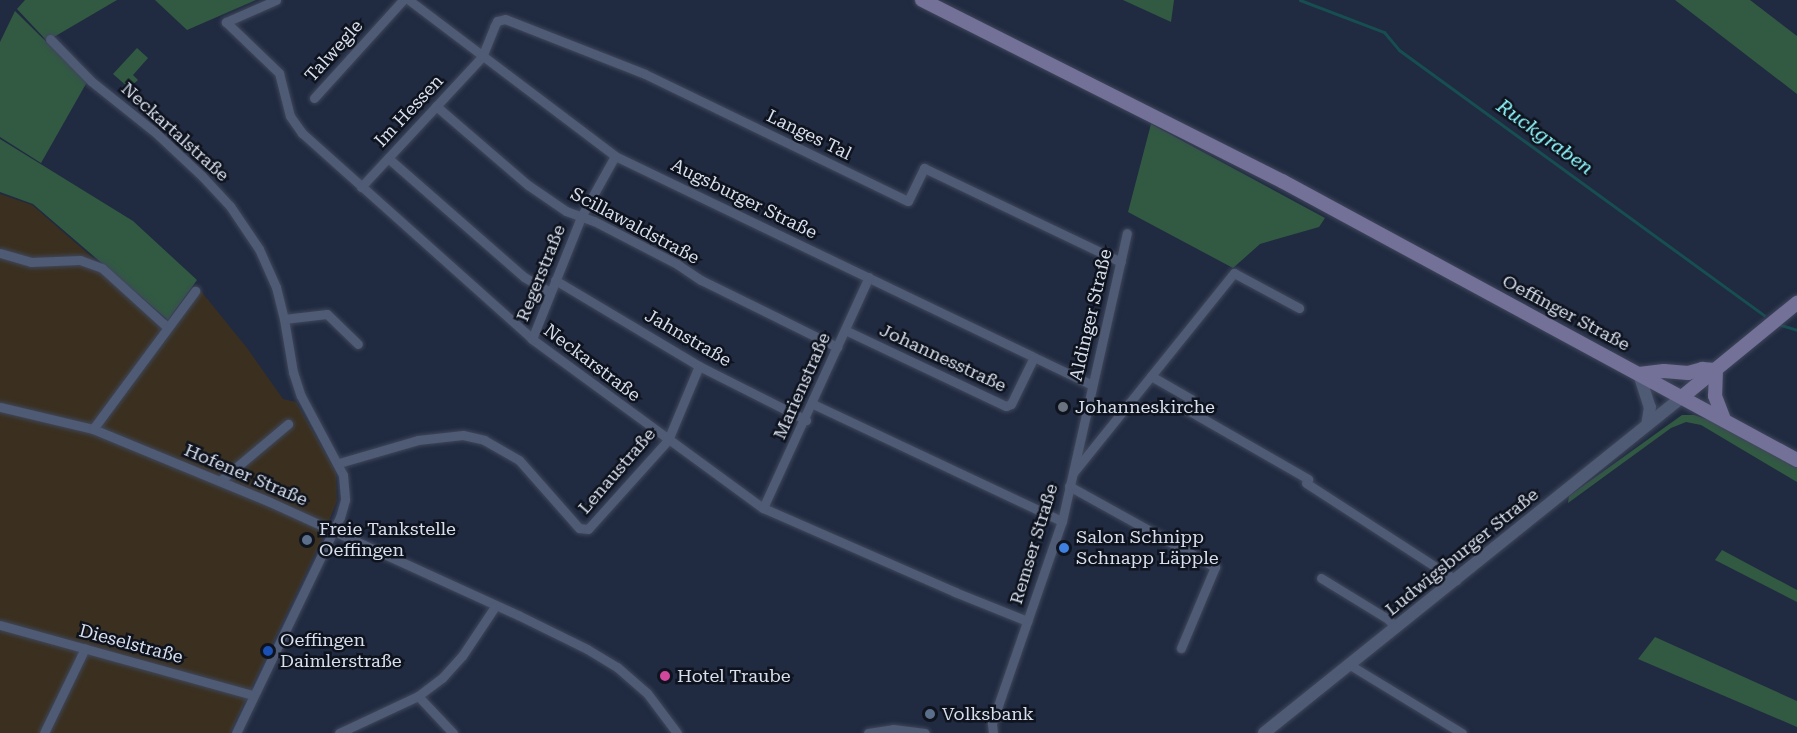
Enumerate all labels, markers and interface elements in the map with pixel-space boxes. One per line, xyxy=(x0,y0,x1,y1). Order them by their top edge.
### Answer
street label: Talwegle xyxy=(300,15,368,87)
street label: Im Hessen xyxy=(370,70,448,152)
street label: Neckartalstraße xyxy=(117,78,233,186)
water label: Ruckgraben xyxy=(1492,94,1598,180)
street label: Langes Tal xyxy=(763,105,855,165)
street label: Augsburger Straße xyxy=(667,154,821,244)
street label: Scillawaldstraße xyxy=(567,183,703,269)
street label: Regerstraße xyxy=(512,221,570,325)
street label: Aldinger Straße xyxy=(1065,247,1117,383)
street label: Oeffinger Straße xyxy=(1499,270,1633,356)
street label: Jahnstraße xyxy=(641,305,735,371)
street label: Johannesstraße xyxy=(876,319,1010,397)
street label: Neckarstraße xyxy=(539,320,645,406)
street label: Marienstraße xyxy=(769,329,835,443)
place label: Johanneskirche xyxy=(1075,396,1215,418)
marker: Johanneskirche xyxy=(1056,400,1070,414)
street label: Lenaustraße xyxy=(574,424,660,518)
street label: Hofener Straße xyxy=(181,439,311,511)
street label: Remser Straße xyxy=(1005,481,1063,607)
street label: Ludwigsburger Straße xyxy=(1381,484,1543,620)
place label: Freie Tankstelle Oeffingen xyxy=(319,519,456,562)
place label: Salon Schnipp Schnapp Läpple xyxy=(1076,527,1219,570)
marker: Freie Tankstelle Oeffingen xyxy=(300,533,314,547)
marker: Salon Schnipp Schnapp Läpple xyxy=(1057,541,1071,555)
street label: Dieselstraße xyxy=(77,620,185,668)
place label: Oeffingen Daimlerstraße xyxy=(280,630,402,672)
marker: Oeffingen Daimlerstraße xyxy=(261,644,275,658)
place label: Hotel Traube xyxy=(677,665,791,687)
marker: Hotel Traube xyxy=(658,669,672,683)
place label: Volksbank xyxy=(942,703,1034,725)
marker: Volksbank xyxy=(923,707,937,721)

